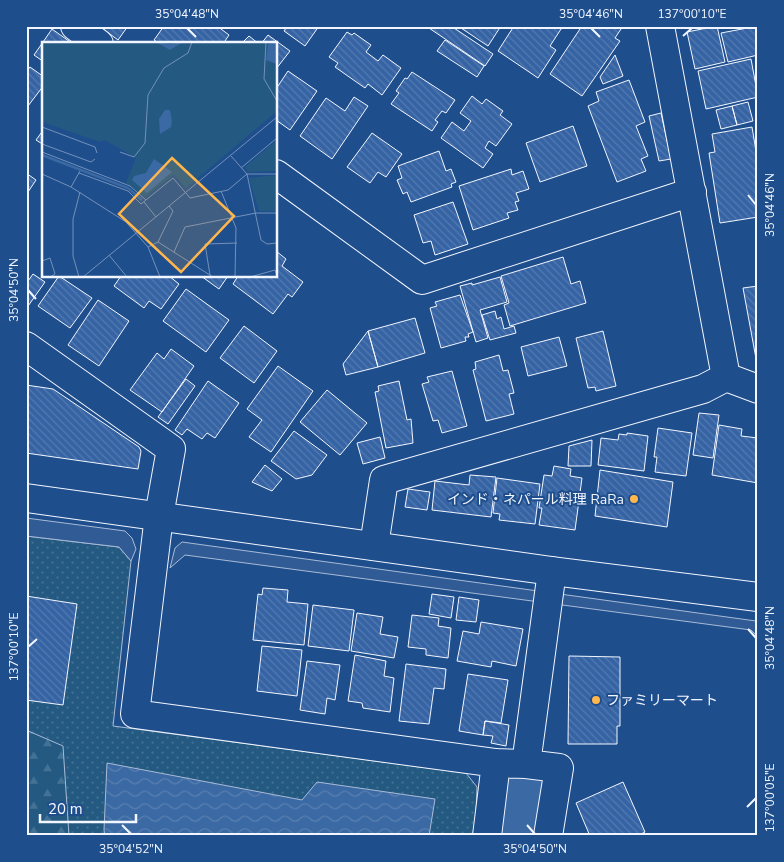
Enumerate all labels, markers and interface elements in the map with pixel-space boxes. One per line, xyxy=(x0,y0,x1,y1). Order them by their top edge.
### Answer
text: 35°04'48"N xyxy=(155,6,219,22)
text: 35°04'46"N xyxy=(559,6,623,22)
text: 137°00'10"E xyxy=(657,6,727,22)
inset map xyxy=(42,42,278,278)
text: 35°04'46"N xyxy=(762,173,778,237)
text: 35°04'50"N xyxy=(6,258,22,322)
place label: インド・ネパール料理 RaRa xyxy=(447,490,624,509)
marker: インド・ネパール料理 RaRa xyxy=(628,493,640,505)
text: 35°04'48"N xyxy=(762,606,778,670)
text: 137°00'10"E xyxy=(6,612,22,682)
place label: ファミリーマート xyxy=(606,691,718,710)
marker: ファミリーマート xyxy=(590,694,602,706)
text: 137°00'05"E xyxy=(762,763,778,833)
scale bar xyxy=(40,792,136,824)
text: 20 m xyxy=(48,799,83,819)
text: 35°04'52"N xyxy=(99,841,163,857)
text: 35°04'50"N xyxy=(503,841,567,857)

